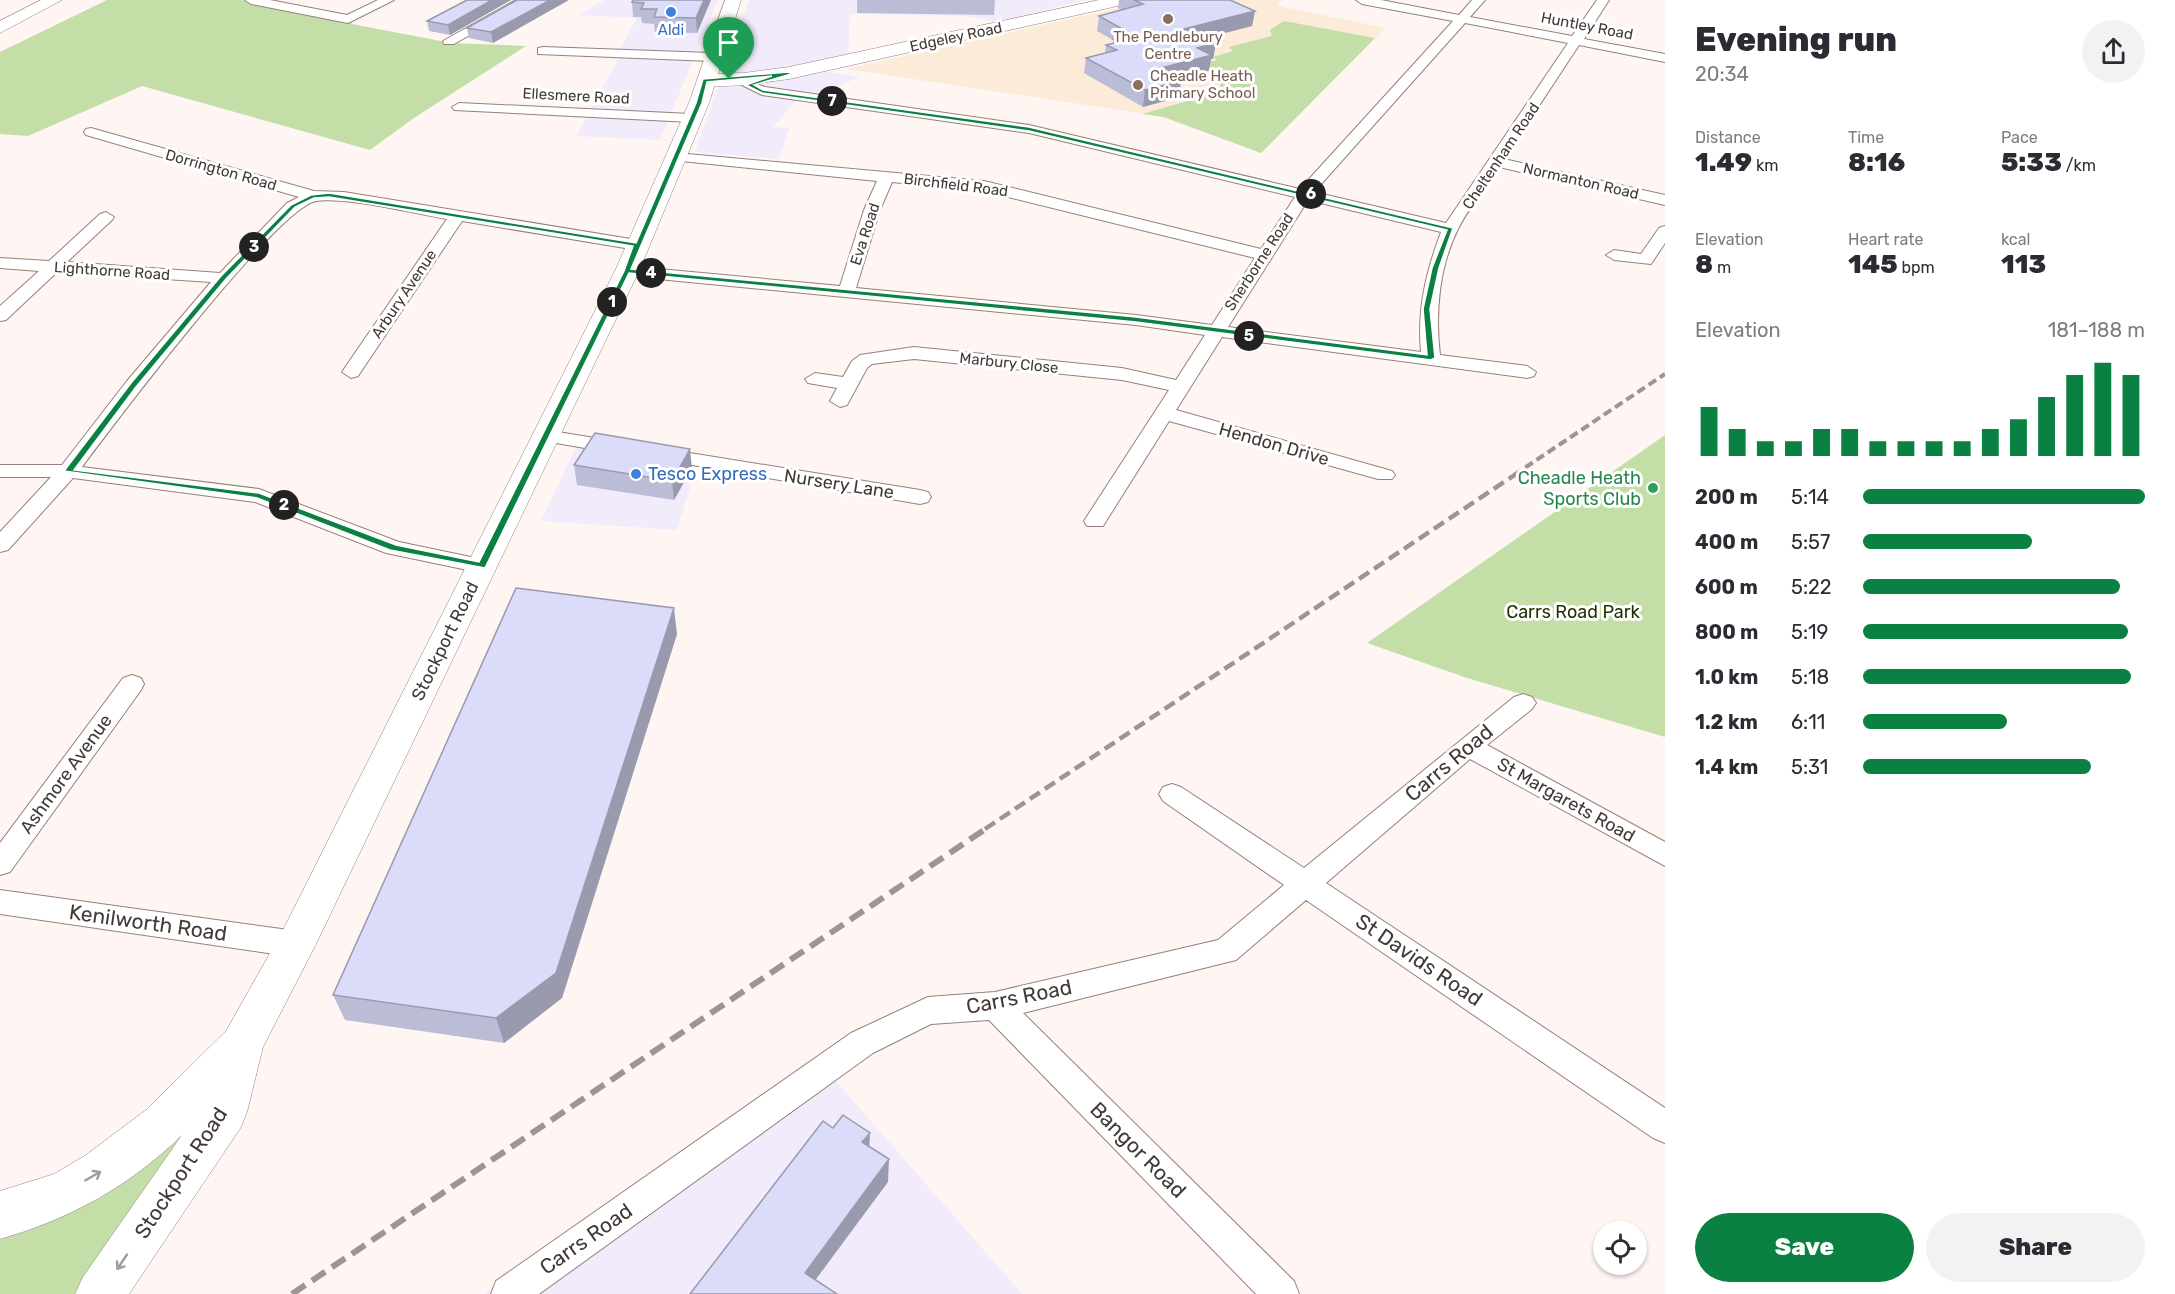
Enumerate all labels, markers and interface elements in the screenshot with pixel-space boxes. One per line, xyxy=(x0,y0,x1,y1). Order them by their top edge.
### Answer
marker: Aldi xyxy=(664,5,678,19)
street label: Huntley Road xyxy=(1539,8,1635,44)
marker: The Pendlebury Centre xyxy=(1161,12,1175,26)
pin xyxy=(703,17,754,79)
street label: Edgeley Road xyxy=(908,18,1004,56)
text: Evening run xyxy=(1695,20,1897,59)
button: share xyxy=(2082,20,2145,83)
place label: Aldi xyxy=(658,21,684,39)
icon: arrive xyxy=(712,26,745,59)
place label: The Pendlebury Centre xyxy=(1113,28,1223,63)
text: 20:34 xyxy=(1695,62,1749,86)
place label: Cheadle Heath Primary School xyxy=(1150,67,1255,102)
marker: Cheadle Heath Primary School xyxy=(1131,78,1145,92)
street label: Ellesmere Road xyxy=(522,84,630,108)
pin: 7 xyxy=(817,86,847,116)
text: 7 xyxy=(827,91,837,110)
street label: Cheltenham Road xyxy=(1459,99,1543,213)
text: Distance xyxy=(1695,128,1761,147)
text: Time xyxy=(1848,128,1884,147)
text: Pace xyxy=(2001,128,2038,147)
street label: Dorrington Road xyxy=(163,146,279,194)
text: 1.49 xyxy=(1695,147,1752,178)
text: 8:16 xyxy=(1848,147,1905,178)
text: 5:33 xyxy=(2001,147,2062,178)
text: km xyxy=(1752,156,1778,175)
text: /km xyxy=(2062,156,2096,175)
street label: Normanton Road xyxy=(1521,159,1641,203)
street label: Birchfield Road xyxy=(903,170,1009,200)
pin: 6 xyxy=(1296,179,1326,209)
text: 6 xyxy=(1306,184,1316,203)
street label: Eva Road xyxy=(846,201,884,267)
street label: Sherborne Road xyxy=(1221,210,1297,314)
text: Elevation xyxy=(1695,230,1764,249)
text: Heart rate xyxy=(1848,230,1923,249)
text: kcal xyxy=(2001,230,2030,249)
pin: 3 xyxy=(239,232,269,262)
text: 3 xyxy=(249,237,259,256)
street label: Arbury Avenue xyxy=(368,246,440,342)
text: 8 xyxy=(1695,249,1713,280)
text: 145 xyxy=(1848,249,1898,280)
text: 113 xyxy=(2001,249,2046,280)
street label: Lighthorne Road xyxy=(53,258,171,284)
pin: 4 xyxy=(636,258,666,288)
text: m xyxy=(1713,258,1731,277)
text: bpm xyxy=(1898,258,1935,277)
text: 4 xyxy=(646,263,656,282)
pin: 1 xyxy=(597,287,627,317)
text: 1 xyxy=(608,292,616,311)
text: Elevation xyxy=(1695,318,1781,342)
text: 181–188 m xyxy=(2048,318,2145,342)
pin: 5 xyxy=(1234,321,1264,351)
text: 5 xyxy=(1244,326,1254,345)
street label: Marbury Close xyxy=(959,349,1059,377)
street label: Hendon Drive xyxy=(1216,418,1332,470)
place label: Tesco Express xyxy=(648,463,767,485)
street label: Nursery Lane xyxy=(782,464,896,504)
marker: Tesco Express xyxy=(629,467,643,481)
place label: Cheadle Heath Sports Club xyxy=(1518,467,1641,510)
marker: Cheadle Heath Sports Club xyxy=(1646,481,1660,495)
text: 200 m xyxy=(1695,485,1758,509)
text: 5:14 xyxy=(1791,485,1829,509)
pin: 2 xyxy=(269,490,299,520)
text: 2 xyxy=(279,495,289,514)
text: 400 m xyxy=(1695,530,1758,554)
text: 5:57 xyxy=(1791,530,1830,554)
text: 600 m xyxy=(1695,575,1758,599)
text: 5:22 xyxy=(1791,575,1831,599)
street label: Stockport Road xyxy=(407,578,483,704)
park label: Carrs Road Park xyxy=(1506,601,1641,623)
text: 800 m xyxy=(1695,620,1758,644)
text: 5:19 xyxy=(1791,620,1828,644)
text: 1.0 km xyxy=(1695,665,1758,689)
text: 5:18 xyxy=(1791,665,1829,689)
street label: Ashmore Avenue xyxy=(15,710,117,838)
text: 1.2 km xyxy=(1695,710,1758,734)
text: 6:11 xyxy=(1791,710,1825,734)
street label: Carrs Road xyxy=(1400,719,1498,807)
street label: St Margarets Road xyxy=(1493,753,1639,847)
text: 1.4 km xyxy=(1695,755,1758,779)
text: 5:31 xyxy=(1791,755,1828,779)
street label: Kenilworth Road xyxy=(68,899,229,946)
street label: St Davids Road xyxy=(1351,908,1487,1011)
street label: Carrs Road xyxy=(964,974,1074,1019)
street label: Bangor Road xyxy=(1085,1096,1192,1203)
street label: Stockport Road xyxy=(129,1102,232,1243)
one-way arrow xyxy=(84,1170,101,1182)
street label: Carrs Road xyxy=(535,1198,637,1280)
button: Save xyxy=(1695,1213,1914,1282)
button: Share xyxy=(1926,1213,2145,1282)
map controls xyxy=(1593,1221,1647,1275)
button: locate xyxy=(1593,1221,1647,1275)
one-way arrow xyxy=(116,1253,128,1269)

